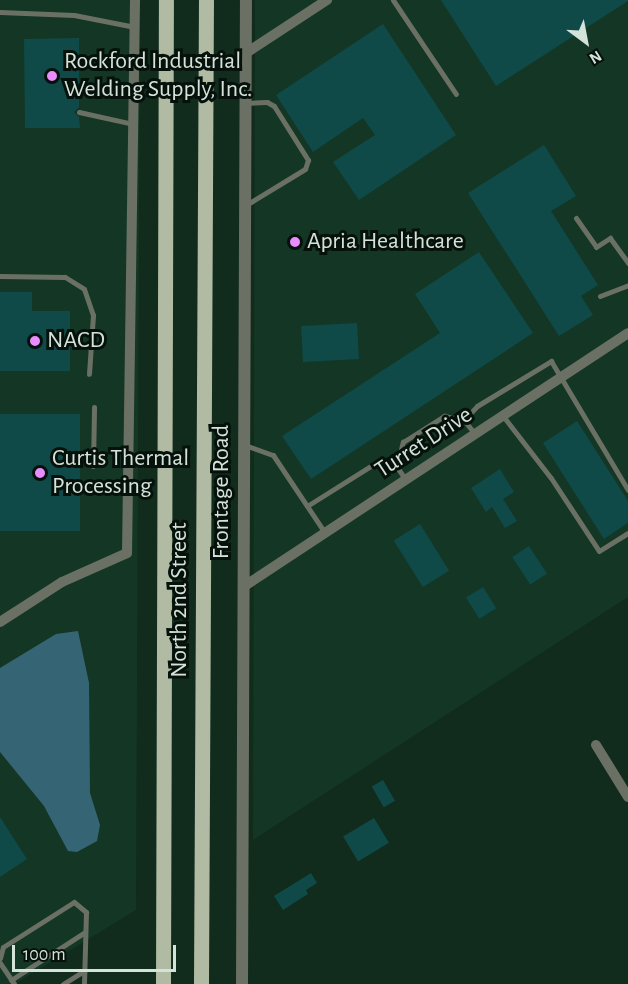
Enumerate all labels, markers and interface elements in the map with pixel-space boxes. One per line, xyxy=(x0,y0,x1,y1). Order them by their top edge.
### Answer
north arrow xyxy=(556,12,616,72)
place label: Rockford Industrial Welding Supply, Inc. xyxy=(64,48,252,104)
text: N xyxy=(587,48,604,67)
marker: Rockford Industrial Welding Supply, Inc. xyxy=(45,69,59,83)
place label: Apria Healthcare xyxy=(307,228,464,256)
marker: Apria Healthcare xyxy=(288,235,302,249)
place label: NACD xyxy=(47,327,105,355)
marker: NACD xyxy=(28,334,42,348)
street label: Turret Drive xyxy=(370,401,478,485)
street label: Frontage Road xyxy=(208,425,236,559)
place label: Curtis Thermal Processing xyxy=(52,445,189,501)
marker: Curtis Thermal Processing xyxy=(33,466,47,480)
street label: North 2nd Street xyxy=(166,522,194,678)
scale bar xyxy=(15,933,178,971)
text: 100 m xyxy=(23,946,66,964)

